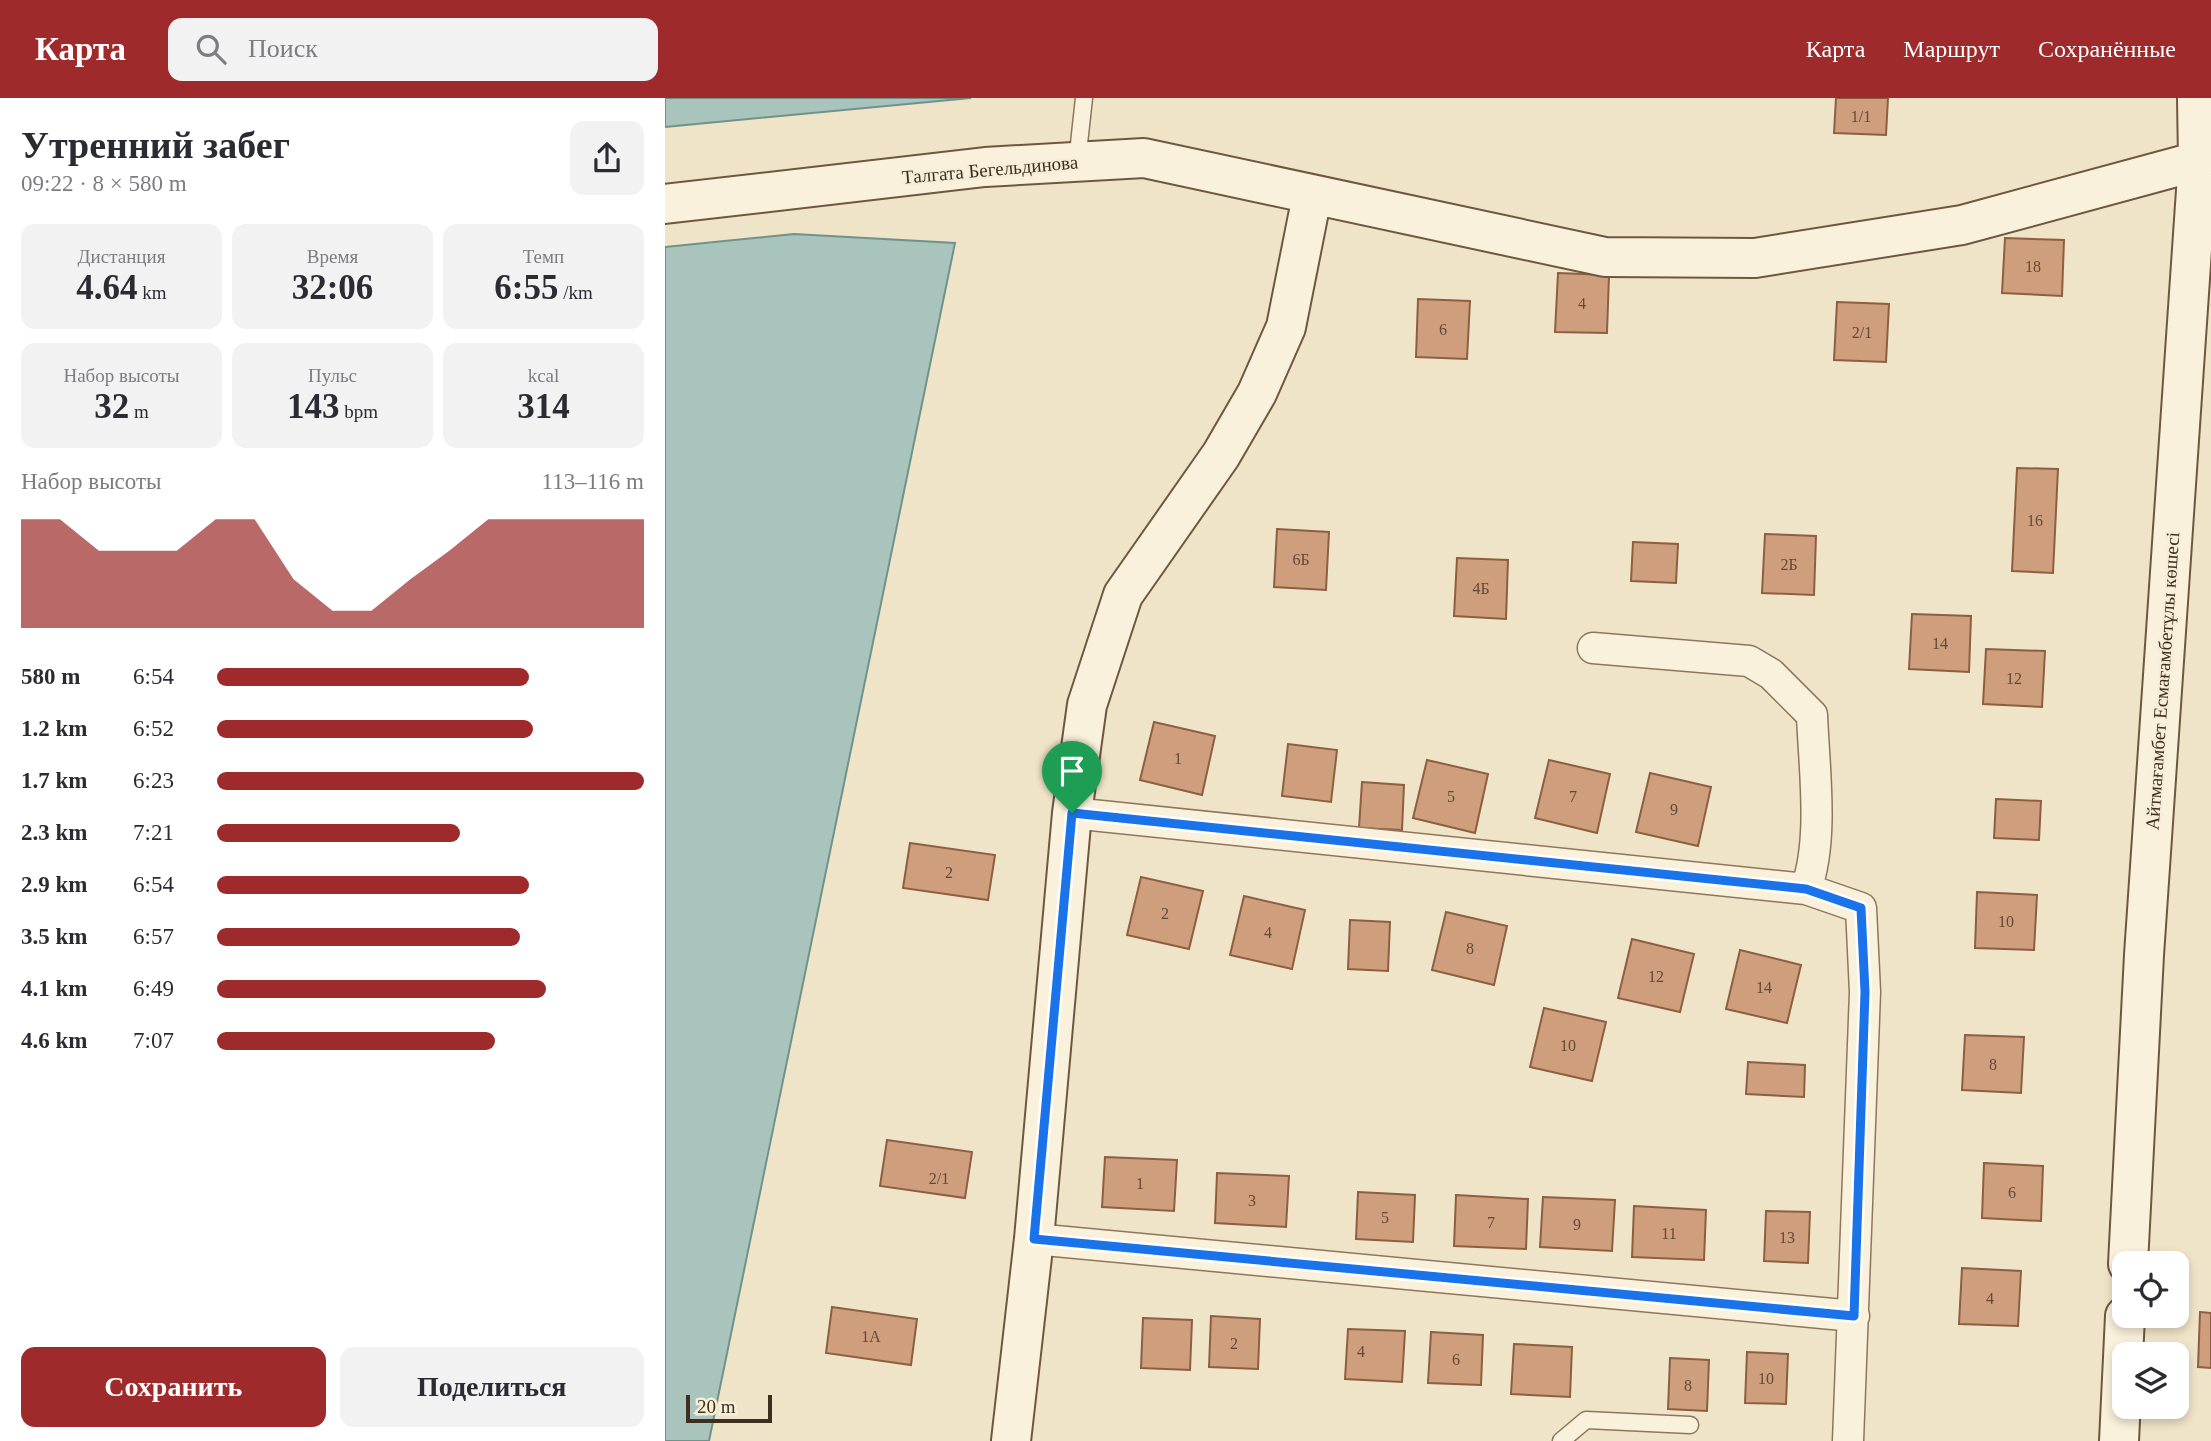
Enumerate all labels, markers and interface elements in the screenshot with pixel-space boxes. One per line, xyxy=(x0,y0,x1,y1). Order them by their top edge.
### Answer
search box xyxy=(168,18,658,81)
icon: search xyxy=(192,30,230,68)
text: Карта xyxy=(35,31,126,67)
text: Поиск xyxy=(248,34,318,63)
text: Карта xyxy=(1806,36,1865,62)
text: Маршрут xyxy=(1903,36,2000,62)
text: Сохранённые xyxy=(2038,36,2176,62)
house number: 1/1 xyxy=(1851,108,1871,125)
button: share xyxy=(570,121,644,195)
text: Утренний забег xyxy=(21,124,290,166)
street label: Талгата Бегельдинова xyxy=(901,151,1080,188)
text: 09:22 · 8 × 580 m xyxy=(21,171,187,196)
text: Дистанция xyxy=(78,246,165,267)
text: Время xyxy=(307,246,358,267)
text: Темп xyxy=(523,246,564,267)
house number: 18 xyxy=(2025,258,2041,275)
text: 4.64 xyxy=(76,268,138,307)
text: 32:06 xyxy=(292,268,373,307)
text: 6:55 xyxy=(494,268,558,307)
text: km xyxy=(138,282,167,303)
text: /km xyxy=(558,282,593,303)
house number: 4 xyxy=(1578,295,1586,312)
house number: 6 xyxy=(1439,321,1447,338)
house number: 2/1 xyxy=(1852,324,1872,341)
text: Набор высоты xyxy=(63,365,180,386)
text: Пульс xyxy=(308,365,357,386)
text: kcal xyxy=(528,365,559,386)
text: 32 xyxy=(94,387,129,426)
text: 143 xyxy=(287,387,339,426)
text: 314 xyxy=(517,387,570,426)
text: m xyxy=(129,401,149,422)
text: bpm xyxy=(339,401,378,422)
text: Набор высоты xyxy=(21,469,162,494)
text: 113–116 m xyxy=(542,469,644,494)
house number: 16 xyxy=(2027,512,2043,529)
street label: Айтмағамбет Есмағамбетұлы көшесі xyxy=(2142,531,2183,831)
house number: 6Б xyxy=(1292,551,1310,568)
house number: 2Б xyxy=(1780,556,1798,573)
house number: 4Б xyxy=(1472,580,1490,597)
house number: 14 xyxy=(1932,635,1948,652)
text: 580 m xyxy=(21,664,80,689)
text: 6:54 xyxy=(133,664,174,689)
house number: 12 xyxy=(2006,670,2022,687)
text: 1.2 km xyxy=(21,716,87,741)
text: 6:52 xyxy=(133,716,174,741)
pin xyxy=(1042,741,1102,813)
house number: 1 xyxy=(1174,750,1182,767)
icon: arrive xyxy=(1053,752,1091,790)
text: 1.7 km xyxy=(21,768,87,793)
text: 6:23 xyxy=(133,768,174,793)
house number: 5 xyxy=(1447,788,1455,805)
house number: 7 xyxy=(1569,788,1577,805)
house number: 9 xyxy=(1670,801,1678,818)
text: 2.3 km xyxy=(21,820,87,845)
text: 7:21 xyxy=(133,820,174,845)
house number: 2 xyxy=(945,864,953,881)
text: 2.9 km xyxy=(21,872,87,897)
text: 6:54 xyxy=(133,872,174,897)
house number: 2 xyxy=(1161,905,1169,922)
house number: 10 xyxy=(1998,913,2014,930)
text: 3.5 km xyxy=(21,924,87,949)
text: 6:57 xyxy=(133,924,174,949)
house number: 4 xyxy=(1264,924,1272,941)
house number: 8 xyxy=(1466,940,1474,957)
house number: 12 xyxy=(1648,968,1664,985)
text: 4.1 km xyxy=(21,976,87,1001)
text: 6:49 xyxy=(133,976,174,1001)
house number: 14 xyxy=(1756,979,1772,996)
text: 4.6 km xyxy=(21,1028,87,1053)
text: 7:07 xyxy=(133,1028,174,1053)
house number: 10 xyxy=(1560,1037,1576,1054)
house number: 8 xyxy=(1989,1056,1997,1073)
house number: 2/1 xyxy=(929,1170,949,1187)
house number: 1 xyxy=(1136,1175,1144,1192)
house number: 6 xyxy=(2008,1184,2016,1201)
house number: 3 xyxy=(1248,1192,1256,1209)
house number: 5 xyxy=(1381,1209,1389,1226)
house number: 7 xyxy=(1487,1214,1495,1231)
house number: 9 xyxy=(1573,1216,1581,1233)
house number: 11 xyxy=(1661,1225,1677,1242)
house number: 13 xyxy=(1779,1229,1795,1246)
map controls xyxy=(2112,1251,2189,1419)
button: locate xyxy=(2112,1251,2189,1328)
house number: 4 xyxy=(1986,1290,1994,1307)
house number: 1А xyxy=(861,1328,881,1345)
house number: 2 xyxy=(1230,1335,1238,1352)
button: layers xyxy=(2112,1342,2189,1419)
house number: 4 xyxy=(1357,1343,1365,1360)
button: Сохранить xyxy=(21,1347,326,1427)
button: Поделиться xyxy=(340,1347,644,1427)
house number: 6 xyxy=(1452,1351,1460,1368)
house number: 10 xyxy=(1758,1370,1774,1387)
house number: 8 xyxy=(1684,1377,1692,1394)
scale bar xyxy=(686,1392,772,1424)
text: 20 m xyxy=(697,1396,736,1417)

